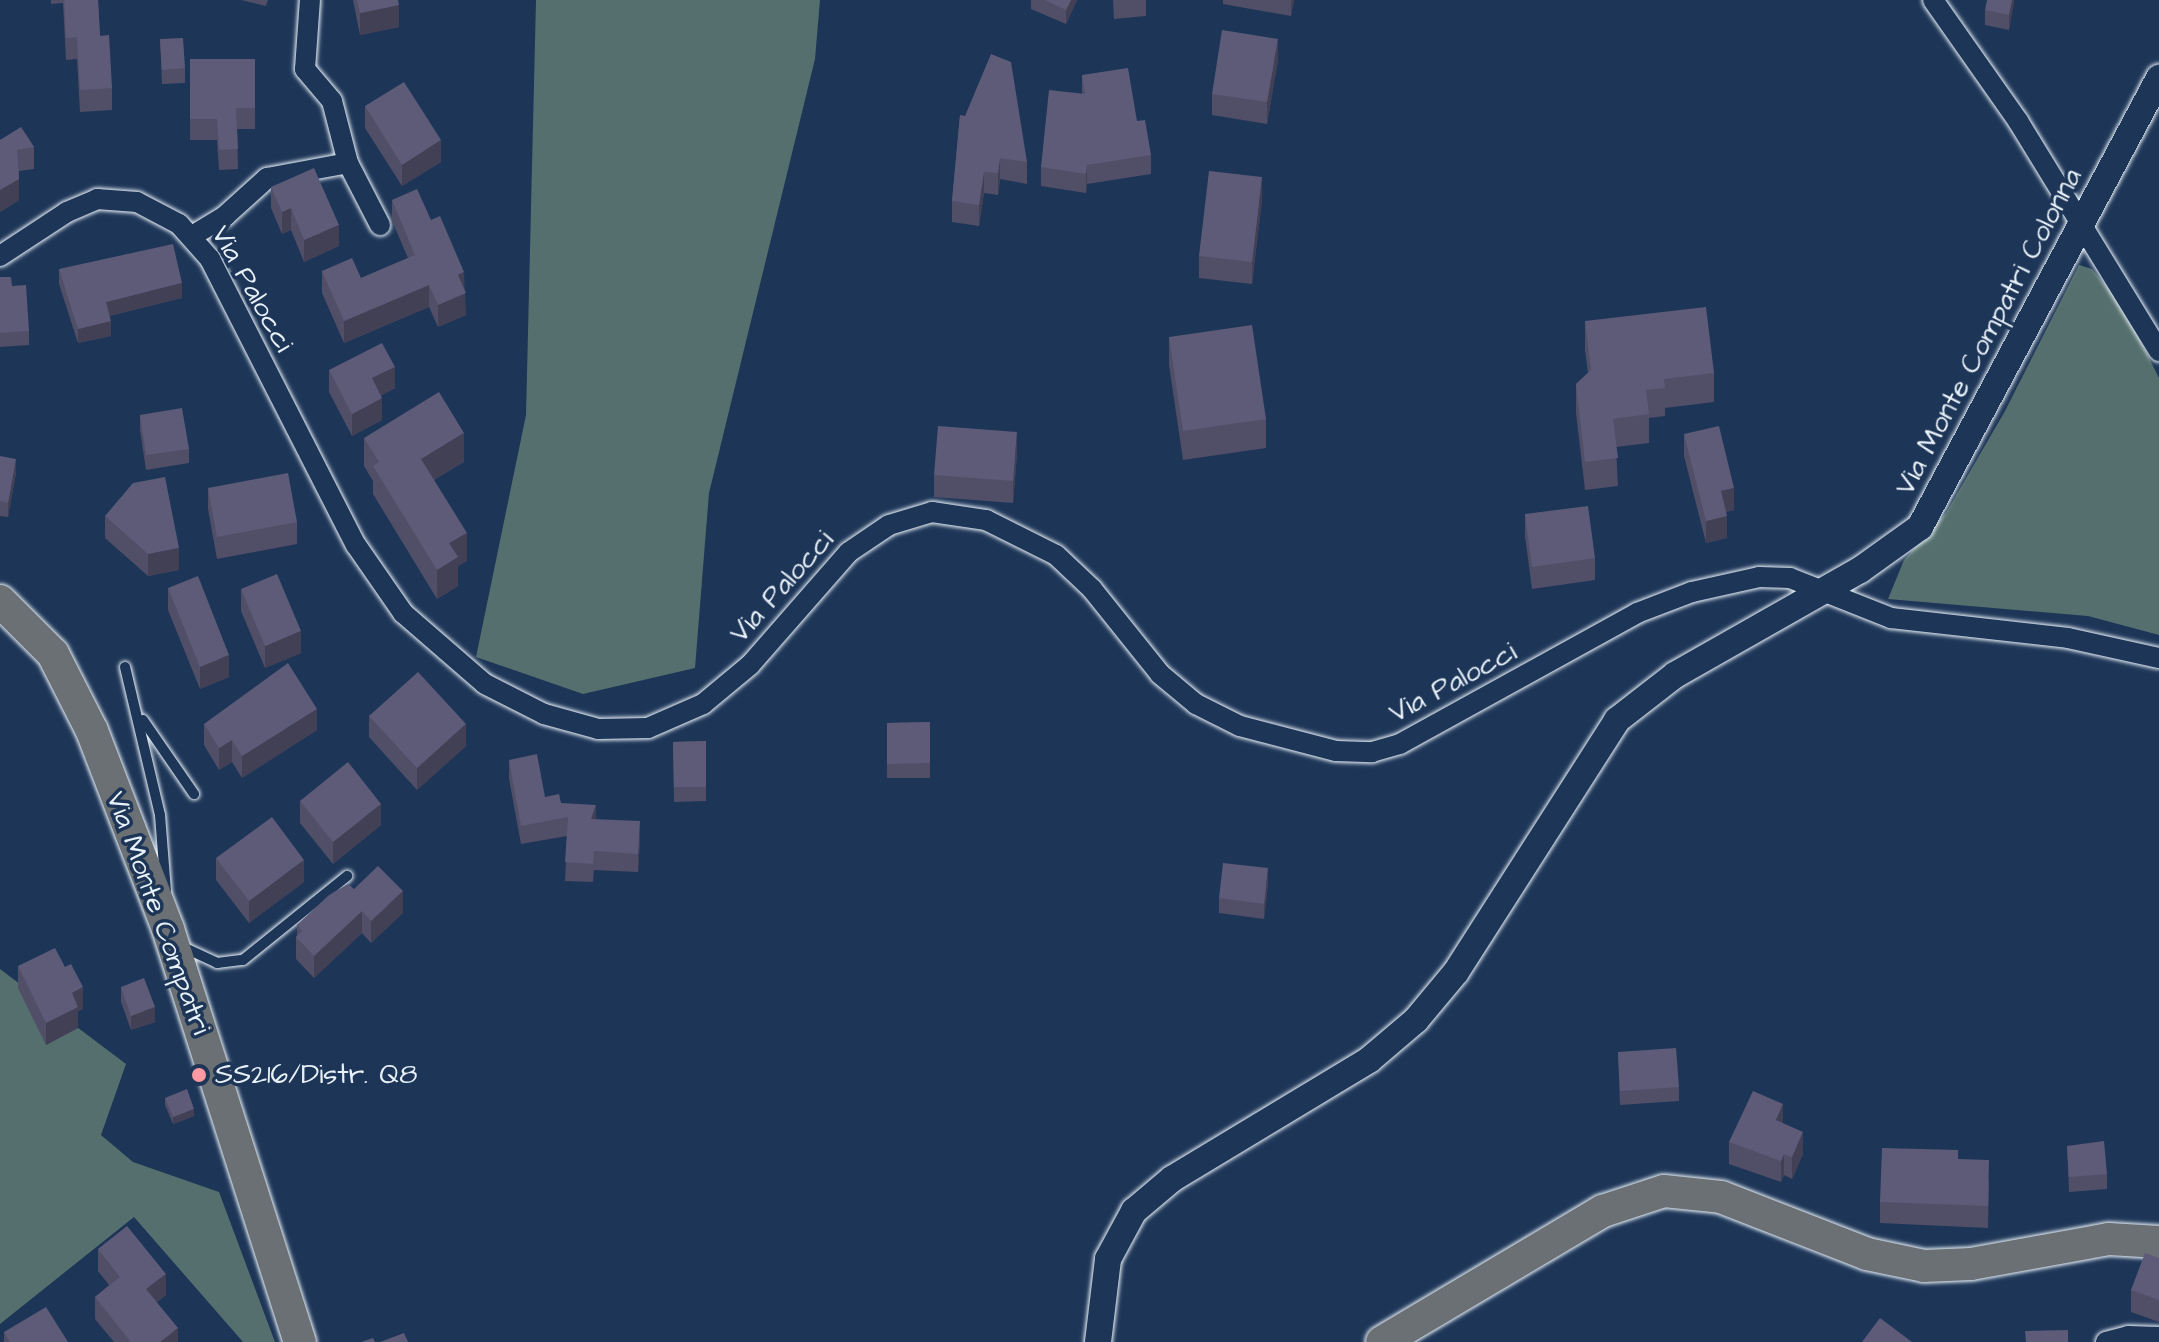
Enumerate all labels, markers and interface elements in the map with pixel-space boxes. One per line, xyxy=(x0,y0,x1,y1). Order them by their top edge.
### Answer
street label: Via Monte Compatri Colonna xyxy=(1888,163,2090,501)
street label: Via Palocci xyxy=(204,220,300,358)
street label: Via Palocci xyxy=(723,524,841,650)
street label: Via Palocci xyxy=(1384,635,1522,731)
street label: Via Monte Compatri xyxy=(98,787,218,1039)
place label: SS216/Distr. Q8 xyxy=(215,1058,417,1092)
marker: SS216/Distr. Q8 xyxy=(190,1066,208,1084)

